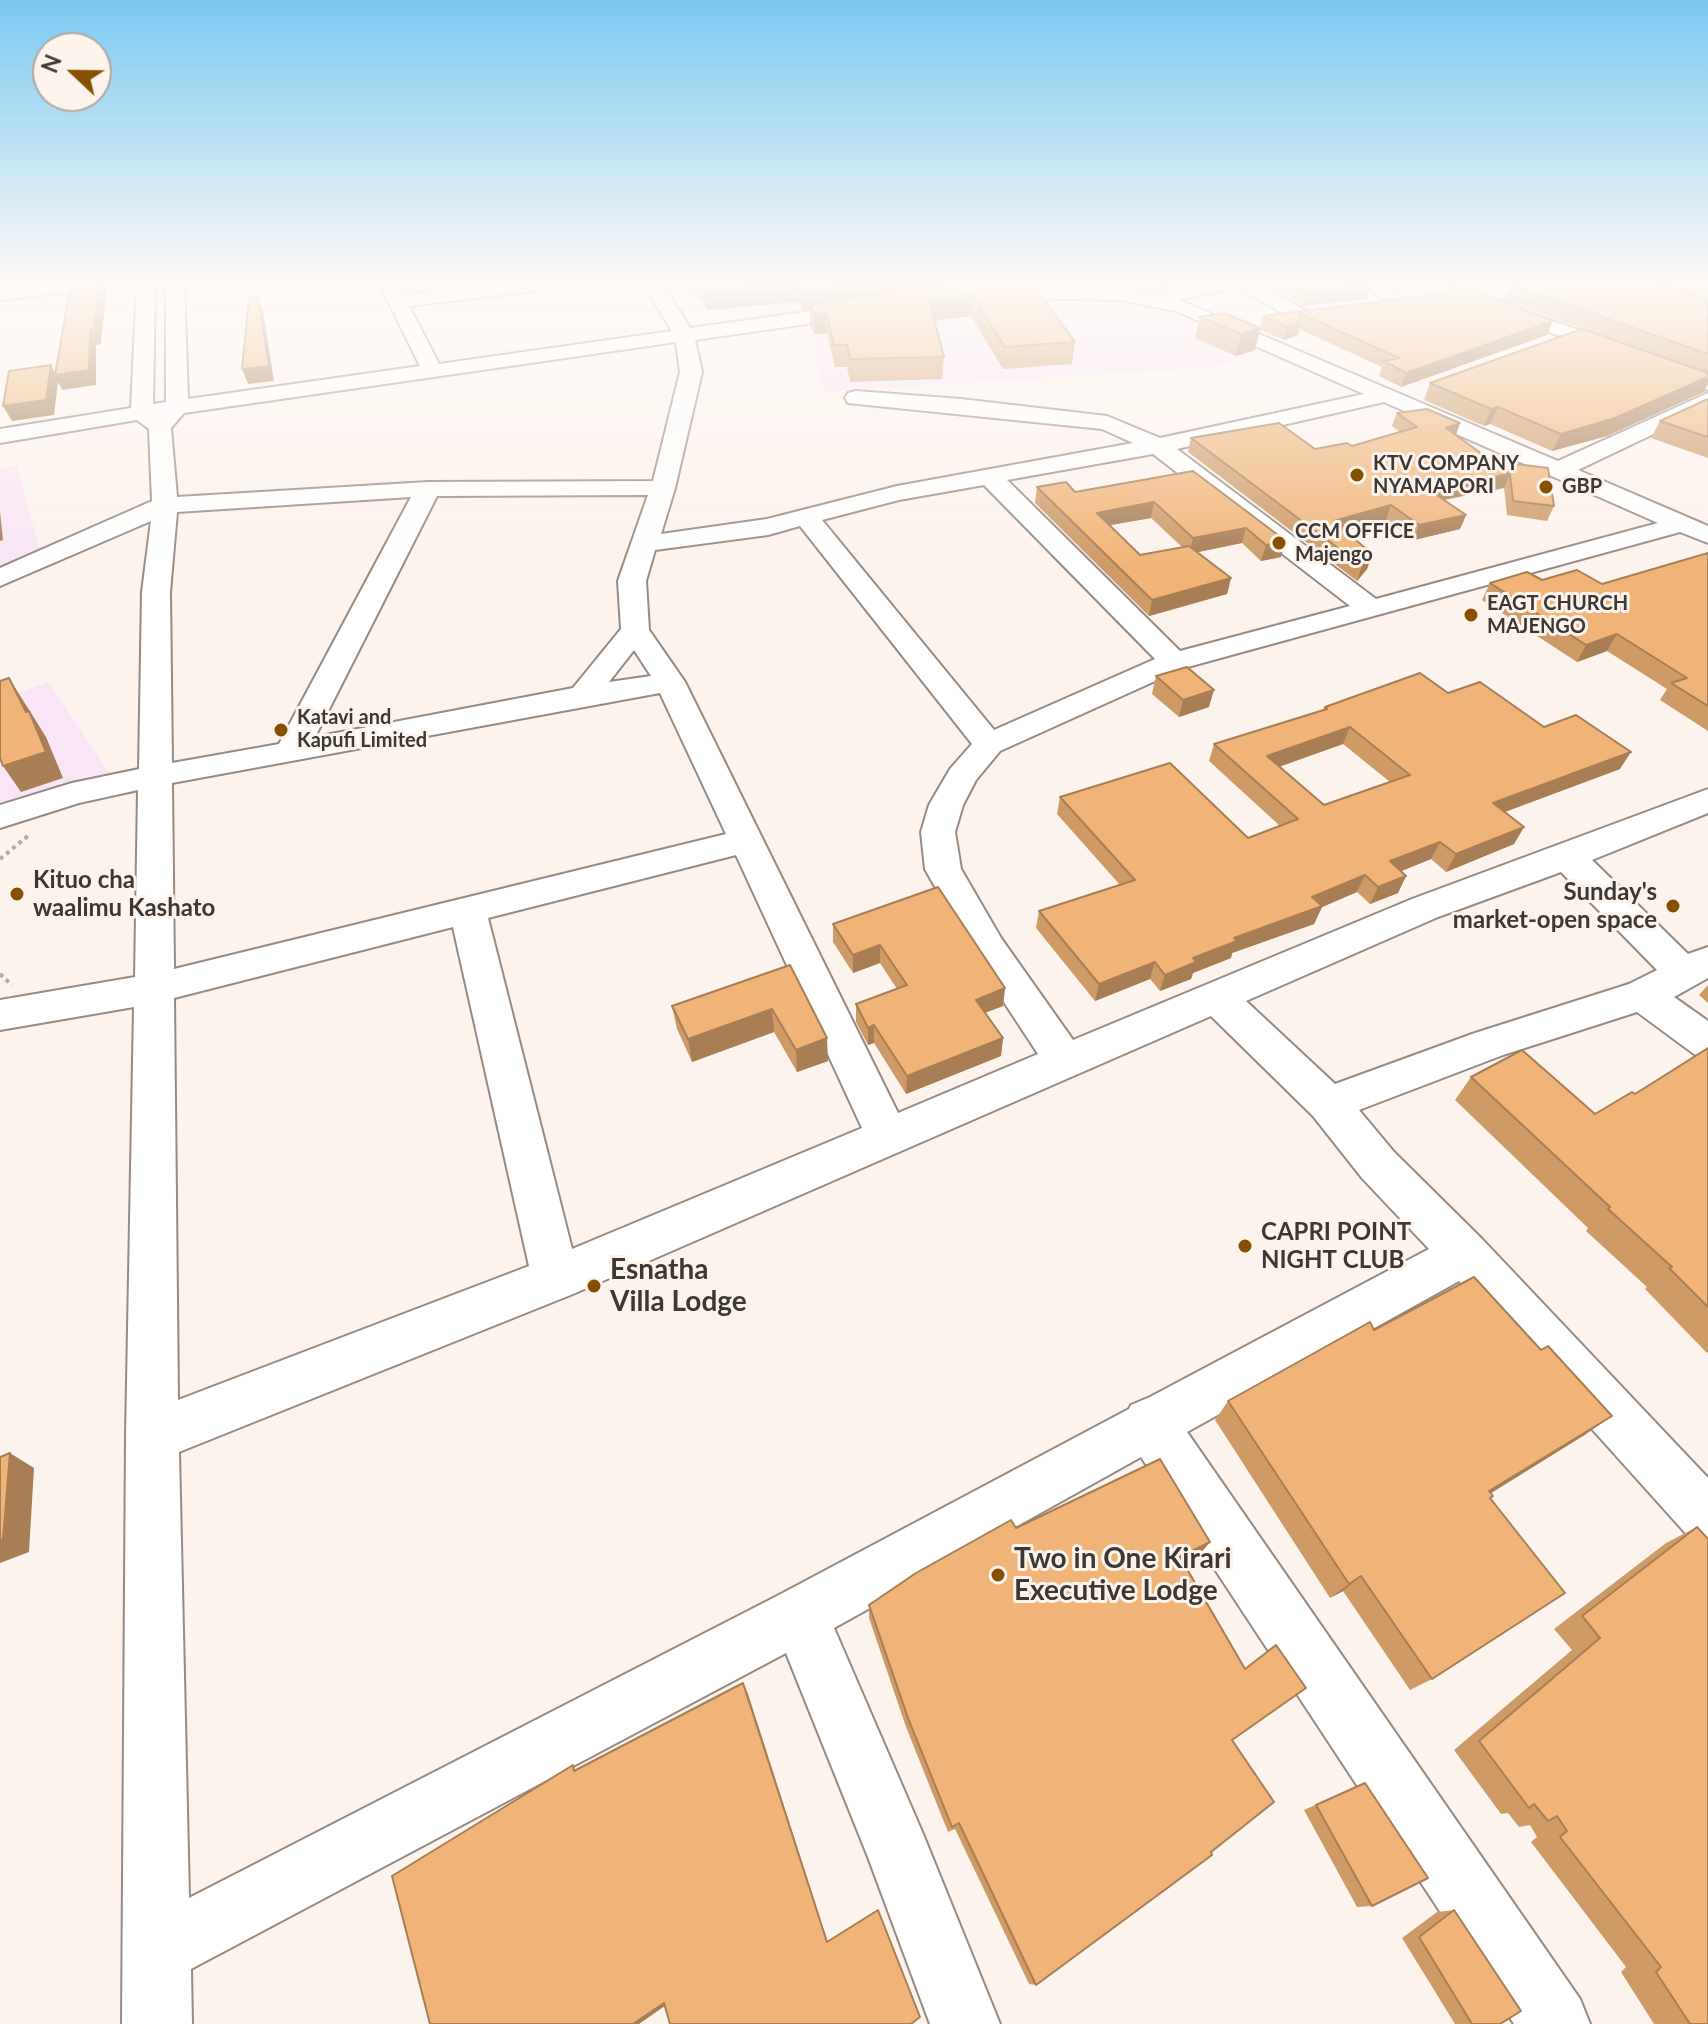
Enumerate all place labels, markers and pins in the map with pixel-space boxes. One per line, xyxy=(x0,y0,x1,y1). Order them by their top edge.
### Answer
place label: KTV COMPANY NYAMAPORI xyxy=(1373,452,1519,499)
marker: KTV COMPANY NYAMAPORI xyxy=(1348,466,1366,484)
place label: GBP xyxy=(1562,475,1602,499)
marker: GBP xyxy=(1537,478,1555,496)
place label: CCM OFFICE Majengo xyxy=(1295,520,1414,567)
marker: CCM OFFICE Majengo xyxy=(1270,534,1288,552)
place label: EAGT CHURCH MAJENGO xyxy=(1487,592,1628,639)
marker: EAGT CHURCH MAJENGO xyxy=(1462,606,1480,624)
place label: Katavi and Kapufi Limited xyxy=(297,706,427,753)
marker: Katavi and Kapufi Limited xyxy=(272,721,290,739)
place label: Kituo cha waalimu Kashato xyxy=(33,866,215,922)
place label: Sunday's market-open space xyxy=(1453,878,1657,934)
marker: Kituo cha waalimu Kashato xyxy=(8,885,26,903)
marker: Sunday's market-open space xyxy=(1664,897,1682,915)
place label: CAPRI POINT NIGHT CLUB xyxy=(1261,1218,1411,1274)
marker: CAPRI POINT NIGHT CLUB xyxy=(1236,1237,1254,1255)
place label: Esnatha Villa Lodge xyxy=(610,1253,747,1319)
marker: Esnatha Villa Lodge xyxy=(585,1277,603,1295)
place label: Two in One Kirari Executive Lodge xyxy=(1014,1542,1231,1608)
marker: Two in One Kirari Executive Lodge xyxy=(989,1566,1007,1584)

